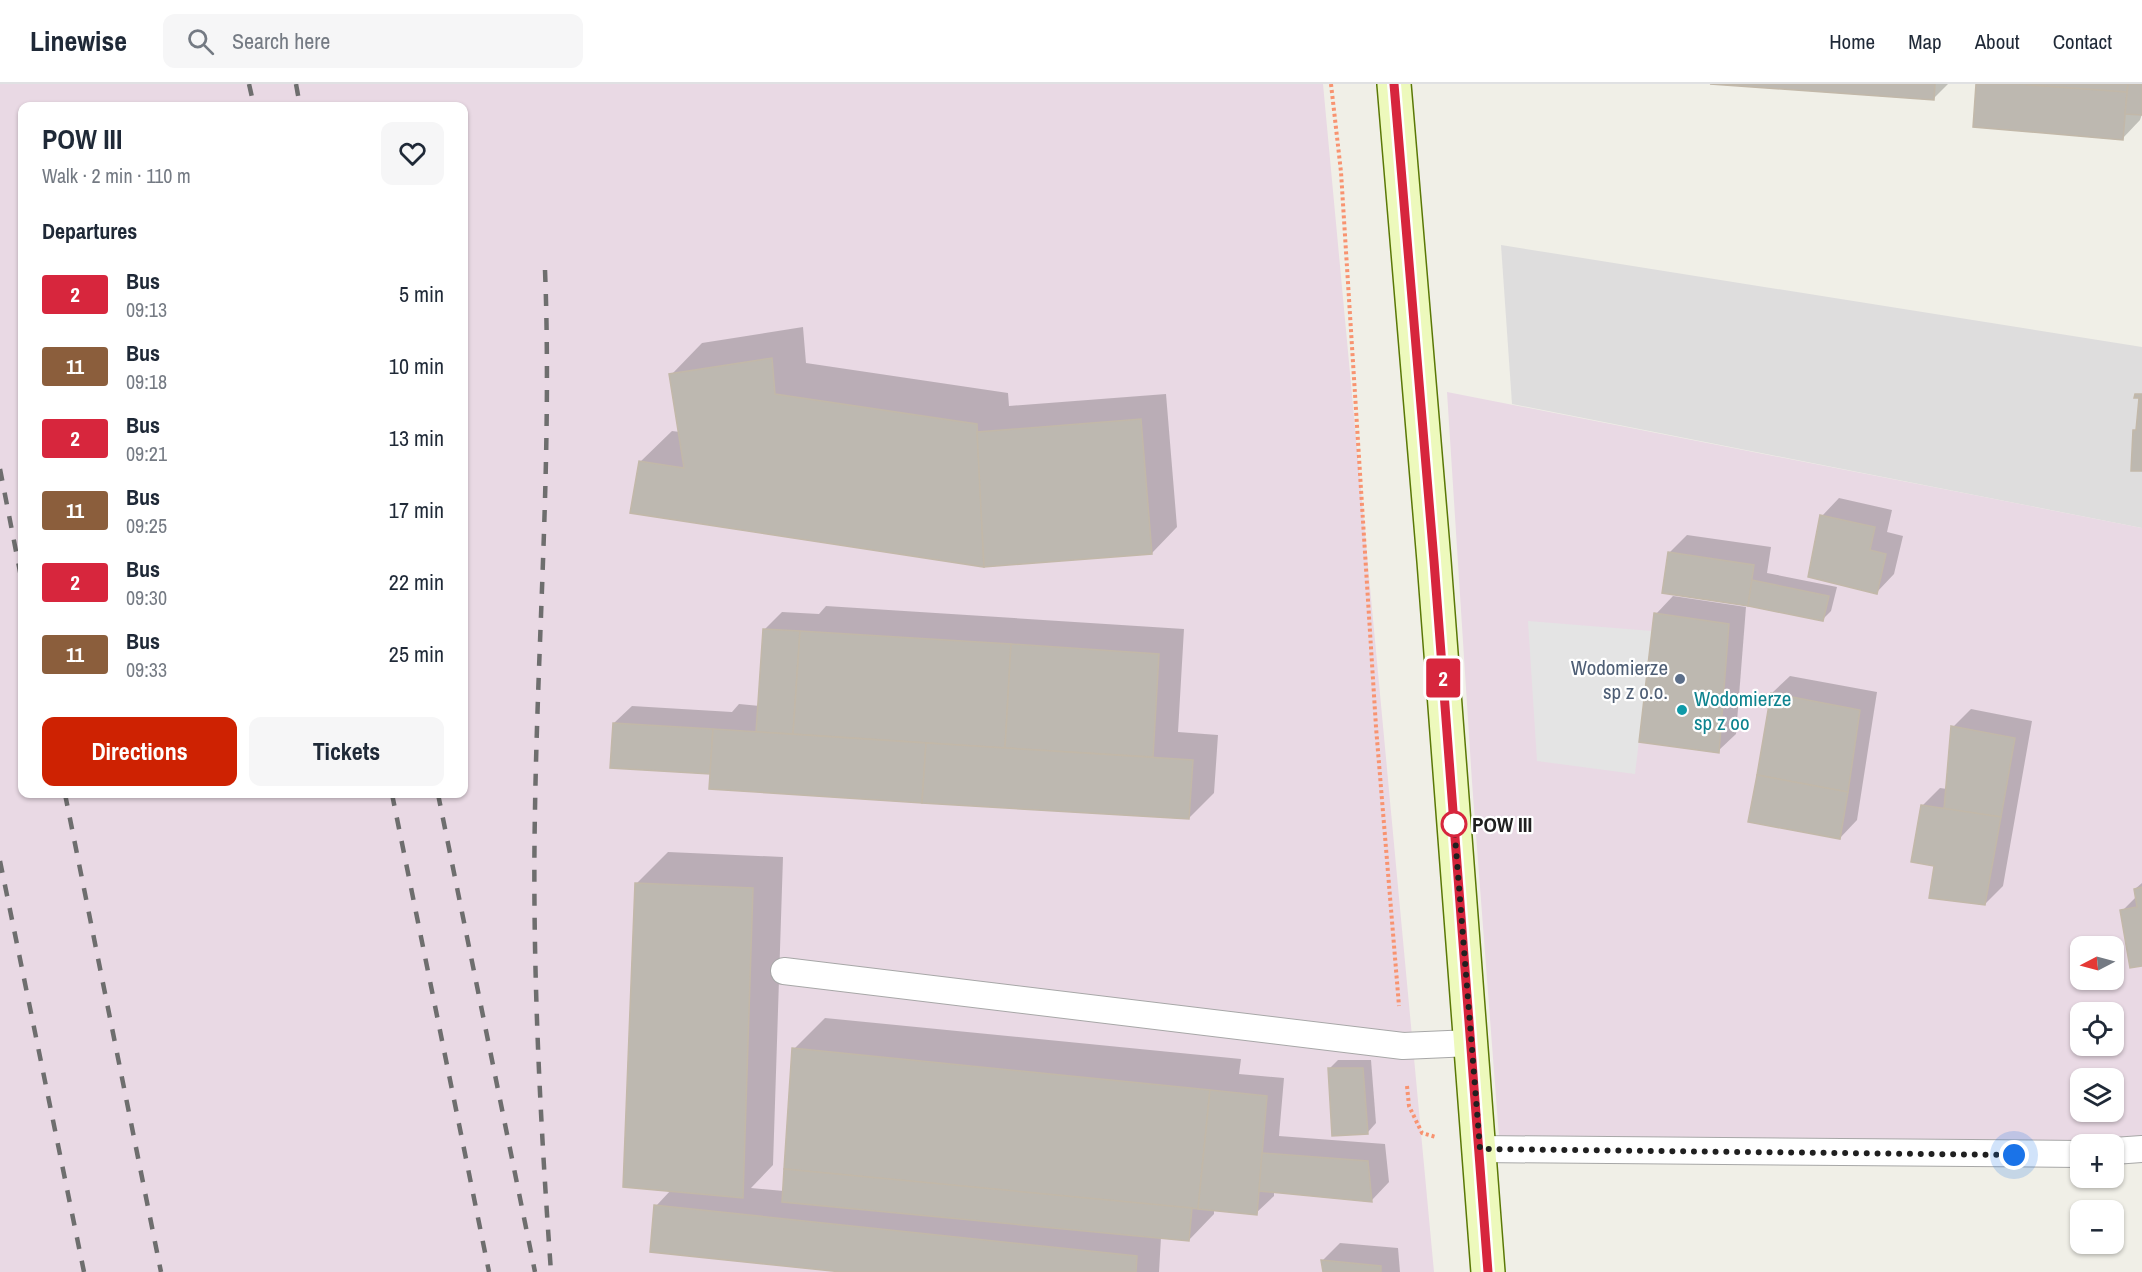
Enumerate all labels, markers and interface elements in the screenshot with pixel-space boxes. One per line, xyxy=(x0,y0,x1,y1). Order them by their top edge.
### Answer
search box xyxy=(163,14,583,68)
text: Linewise xyxy=(30,22,127,60)
icon: search xyxy=(184,25,217,58)
text: Search here xyxy=(232,26,330,56)
text: Home xyxy=(1829,27,1875,56)
text: Map xyxy=(1908,27,1942,56)
text: About xyxy=(1975,27,2020,56)
text: Contact xyxy=(2053,27,2112,56)
text: POW III xyxy=(42,120,122,158)
button: heart xyxy=(381,122,444,185)
text: Walk · 2 min · 110 m xyxy=(42,162,191,189)
text: Departures xyxy=(42,216,137,246)
text: Bus xyxy=(126,266,160,296)
text: 5 min xyxy=(399,279,444,309)
text: 2 xyxy=(70,280,80,309)
text: 09:13 xyxy=(126,296,167,323)
text: Bus xyxy=(126,338,160,368)
text: 10 min xyxy=(389,351,444,381)
text: 11 xyxy=(66,352,84,381)
text: 09:18 xyxy=(126,368,167,395)
text: Bus xyxy=(126,410,160,440)
text: 13 min xyxy=(389,423,444,453)
text: 2 xyxy=(70,424,80,453)
text: 09:21 xyxy=(126,440,167,467)
text: Bus xyxy=(126,482,160,512)
text: 17 min xyxy=(389,495,444,525)
text: 11 xyxy=(66,496,84,525)
text: 09:25 xyxy=(126,512,167,539)
text: Bus xyxy=(126,554,160,584)
text: 22 min xyxy=(389,567,444,597)
text: 2 xyxy=(70,568,80,597)
text: 09:30 xyxy=(126,584,167,611)
text: Bus xyxy=(126,626,160,656)
text: 25 min xyxy=(389,639,444,669)
text: 11 xyxy=(66,640,84,669)
place label: Wodomierze sp z o.o. xyxy=(1571,653,1668,706)
text: 09:33 xyxy=(126,656,167,683)
line badge: 2 xyxy=(1424,658,1462,698)
text: 2 xyxy=(1438,664,1448,693)
marker: Wodomierze sp z o.o. xyxy=(1673,672,1687,686)
place label: Wodomierze sp z oo xyxy=(1694,684,1791,737)
marker: Wodomierze sp z oo xyxy=(1675,703,1689,717)
button: Directions xyxy=(42,717,237,786)
button: Tickets xyxy=(249,717,444,786)
place label: POW III xyxy=(1472,810,1532,839)
marker: POW III xyxy=(1441,811,1467,837)
north arrow xyxy=(2070,936,2124,990)
map controls xyxy=(2070,936,2124,1254)
button: locate xyxy=(2070,1002,2124,1056)
button: layers xyxy=(2070,1068,2124,1122)
button: + xyxy=(2070,1134,2124,1188)
your location xyxy=(1999,1140,2029,1170)
button: − xyxy=(2070,1200,2124,1254)

